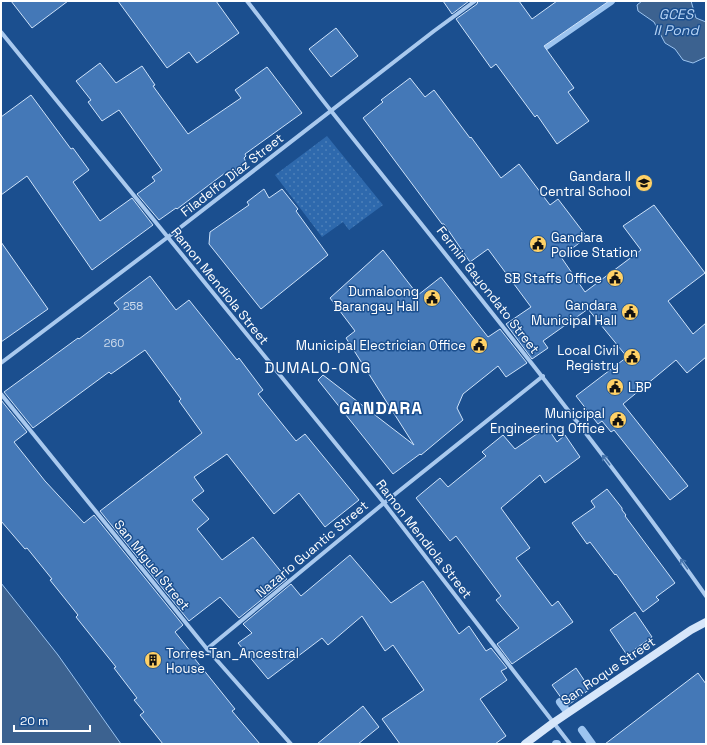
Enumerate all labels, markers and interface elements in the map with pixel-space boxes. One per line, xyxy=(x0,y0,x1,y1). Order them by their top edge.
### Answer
water label: GCES II Pond xyxy=(654,5,700,39)
street label: Filadelfo Diaz Street xyxy=(177,130,287,220)
place label: Gandara II Central School xyxy=(540,168,631,200)
school or university icon: Gandara II Central School xyxy=(634,173,654,193)
street label: Fermin Gayondato Street xyxy=(433,223,543,357)
street label: Ramon Mendiola Street xyxy=(167,224,273,348)
place label: Gandara Police Station xyxy=(551,229,638,261)
public building icon: Gandara Police Station xyxy=(528,234,548,254)
public building icon: SB Staffs Office xyxy=(605,268,625,288)
place label: SB Staffs Office xyxy=(504,270,602,287)
place label: Dumaloong Barangay Hall xyxy=(333,283,419,315)
public building icon: Dumaloong Barangay Hall xyxy=(422,288,442,308)
place label: Gandara Municipal Hall xyxy=(531,297,618,329)
house number: 258 xyxy=(123,299,143,313)
public building icon: Gandara Municipal Hall xyxy=(620,302,640,322)
public building icon: Municipal Electrician Office xyxy=(469,335,489,355)
house number: 260 xyxy=(104,336,124,350)
place label: Municipal Electrician Office xyxy=(296,337,466,354)
place label: Local Civil Registry xyxy=(557,342,619,374)
public building icon: Local Civil Registry xyxy=(622,347,642,367)
district label: DUMALO-ONG xyxy=(264,358,372,377)
public building icon: LBP xyxy=(605,377,625,397)
place label: LBP xyxy=(628,379,652,396)
district label: GANDARA xyxy=(339,397,423,419)
place label: Municipal Engineering Office xyxy=(490,405,605,437)
public building icon: Municipal Engineering Office xyxy=(608,410,628,430)
one-way arrow xyxy=(602,454,611,465)
street label: Ramon Mendiola Street xyxy=(372,476,476,602)
street label: Nazario Guantic Street xyxy=(252,497,372,601)
street label: San Miguel Street xyxy=(110,516,194,614)
one-way arrow xyxy=(679,559,688,570)
street label: San Roque Street xyxy=(558,633,658,709)
place label: Torres-Tan_Ancestral House xyxy=(166,645,299,677)
building icon: Torres-Tan_Ancestral House xyxy=(143,650,163,670)
scale bar xyxy=(14,707,90,733)
text: 20 m xyxy=(20,713,48,729)

